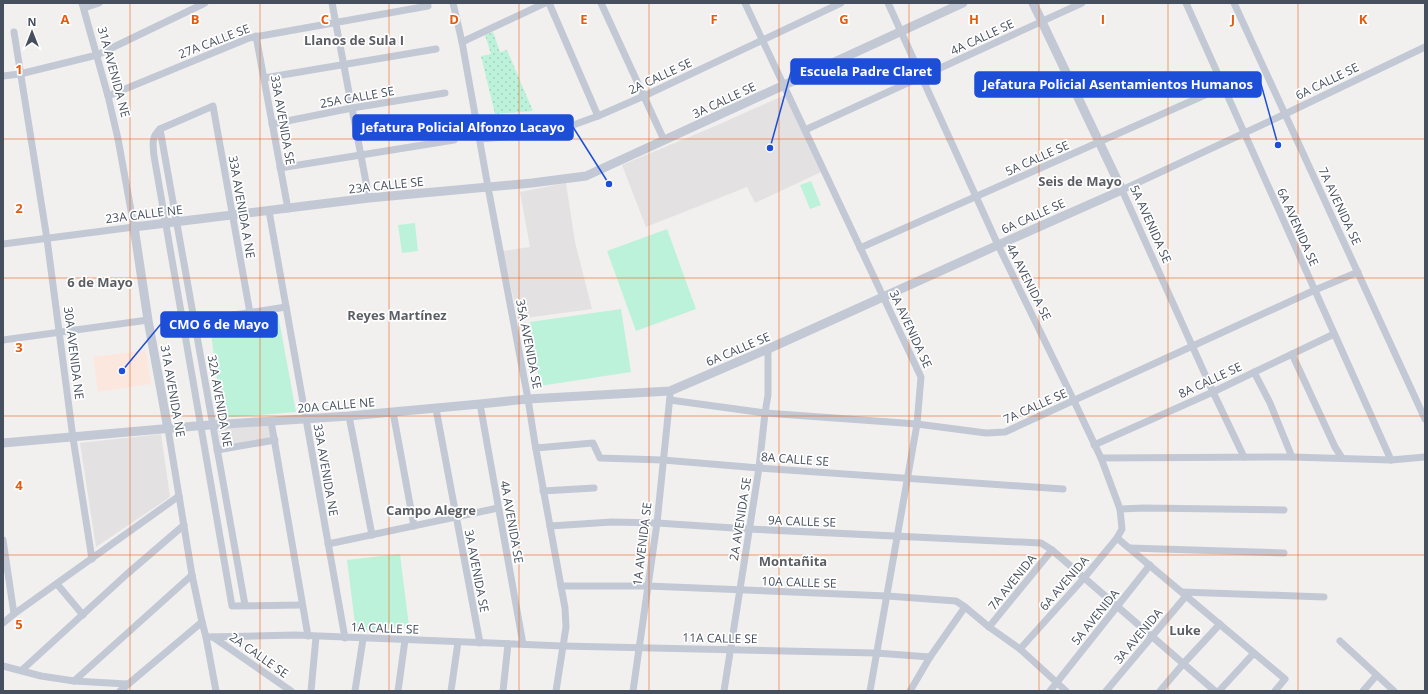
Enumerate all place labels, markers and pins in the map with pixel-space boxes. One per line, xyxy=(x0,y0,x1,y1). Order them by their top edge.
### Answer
callout: Escuela Padre Claret xyxy=(791,59,940,84)
callout: Jefatura Policial Asentamientos Humanos xyxy=(975,72,1261,97)
callout: Jefatura Policial Alfonzo Lacayo xyxy=(353,115,573,140)
callout: CMO 6 de Mayo xyxy=(161,312,277,337)

